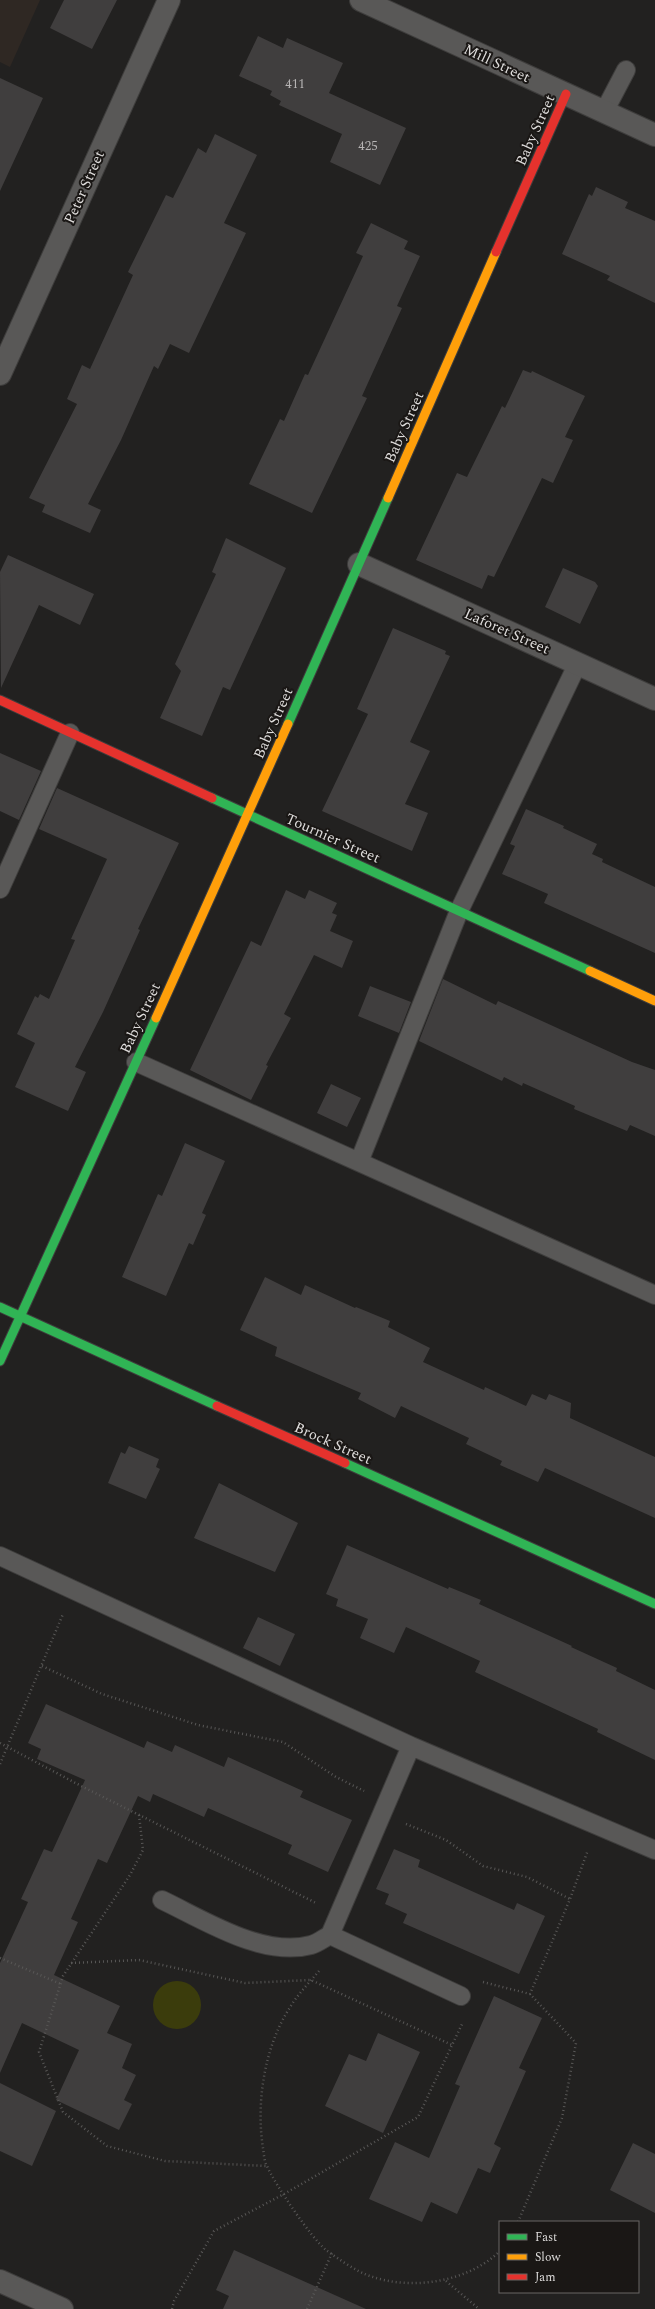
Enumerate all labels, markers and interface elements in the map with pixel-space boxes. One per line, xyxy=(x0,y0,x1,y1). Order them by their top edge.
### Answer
street label: Mill Street xyxy=(460,38,534,89)
house number: 411 xyxy=(285,74,305,94)
street label: Baby Street xyxy=(510,91,561,170)
house number: 425 xyxy=(358,136,378,156)
street label: Peter Street xyxy=(58,147,111,228)
street label: Baby Street xyxy=(379,388,430,467)
street label: Laforet Street xyxy=(460,602,553,661)
street label: Baby Street xyxy=(248,684,299,763)
street label: Tournier Street xyxy=(282,807,384,870)
street label: Baby Street xyxy=(114,979,167,1057)
street label: Brock Street xyxy=(290,1416,375,1471)
legend xyxy=(499,2221,639,2293)
text: Fast xyxy=(535,2228,557,2247)
text: Slow xyxy=(535,2248,561,2267)
text: Jam xyxy=(535,2268,556,2287)

